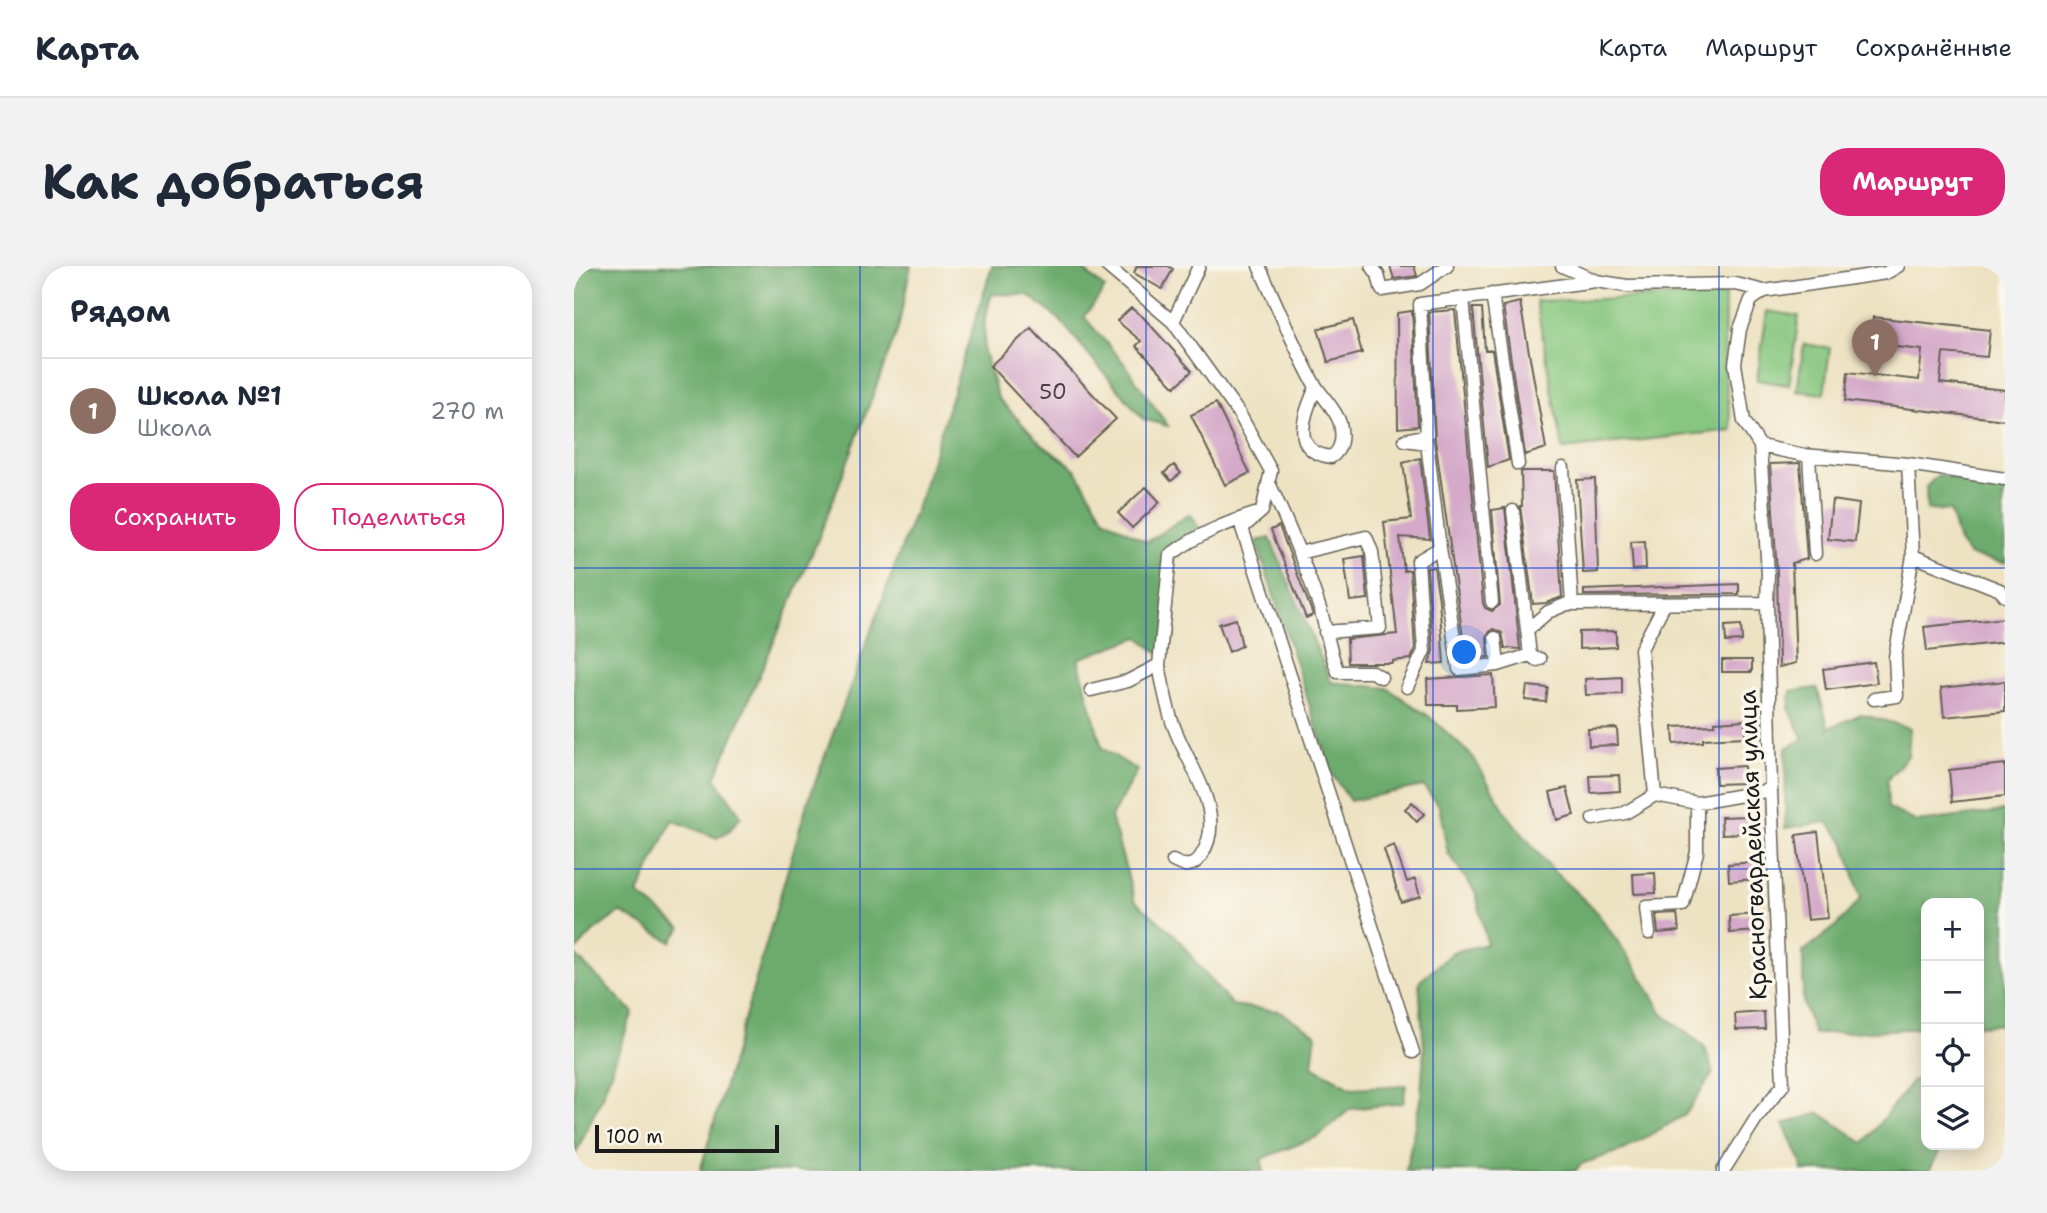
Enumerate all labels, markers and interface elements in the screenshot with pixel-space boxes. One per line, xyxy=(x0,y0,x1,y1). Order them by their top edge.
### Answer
text: Карта xyxy=(35,26,139,71)
text: Карта xyxy=(1599,32,1667,64)
text: Маршрут xyxy=(1705,32,1817,64)
text: Сохранённые xyxy=(1855,32,2012,64)
button: Маршрут xyxy=(1820,148,2005,216)
text: Как добраться xyxy=(42,149,424,215)
text: Рядом xyxy=(70,291,170,332)
pin: 1 xyxy=(1852,319,1898,377)
text: Школа №1 xyxy=(137,378,282,413)
house number: 50 xyxy=(1039,378,1067,406)
text: 1 xyxy=(88,396,98,426)
text: 270 m xyxy=(430,396,504,426)
text: Школа xyxy=(137,413,212,443)
button: Сохранить xyxy=(70,483,280,551)
button: Поделиться xyxy=(294,483,504,551)
your location xyxy=(1447,635,1481,669)
street label: Красногвардейская улица xyxy=(1732,689,1774,1001)
map controls xyxy=(1921,898,1984,1150)
button: + xyxy=(1921,898,1984,961)
button: − xyxy=(1921,961,1984,1024)
button: locate xyxy=(1921,1024,1984,1087)
button: layers xyxy=(1921,1087,1984,1150)
scale bar xyxy=(595,1122,779,1154)
text: 100 m xyxy=(606,1124,663,1149)

